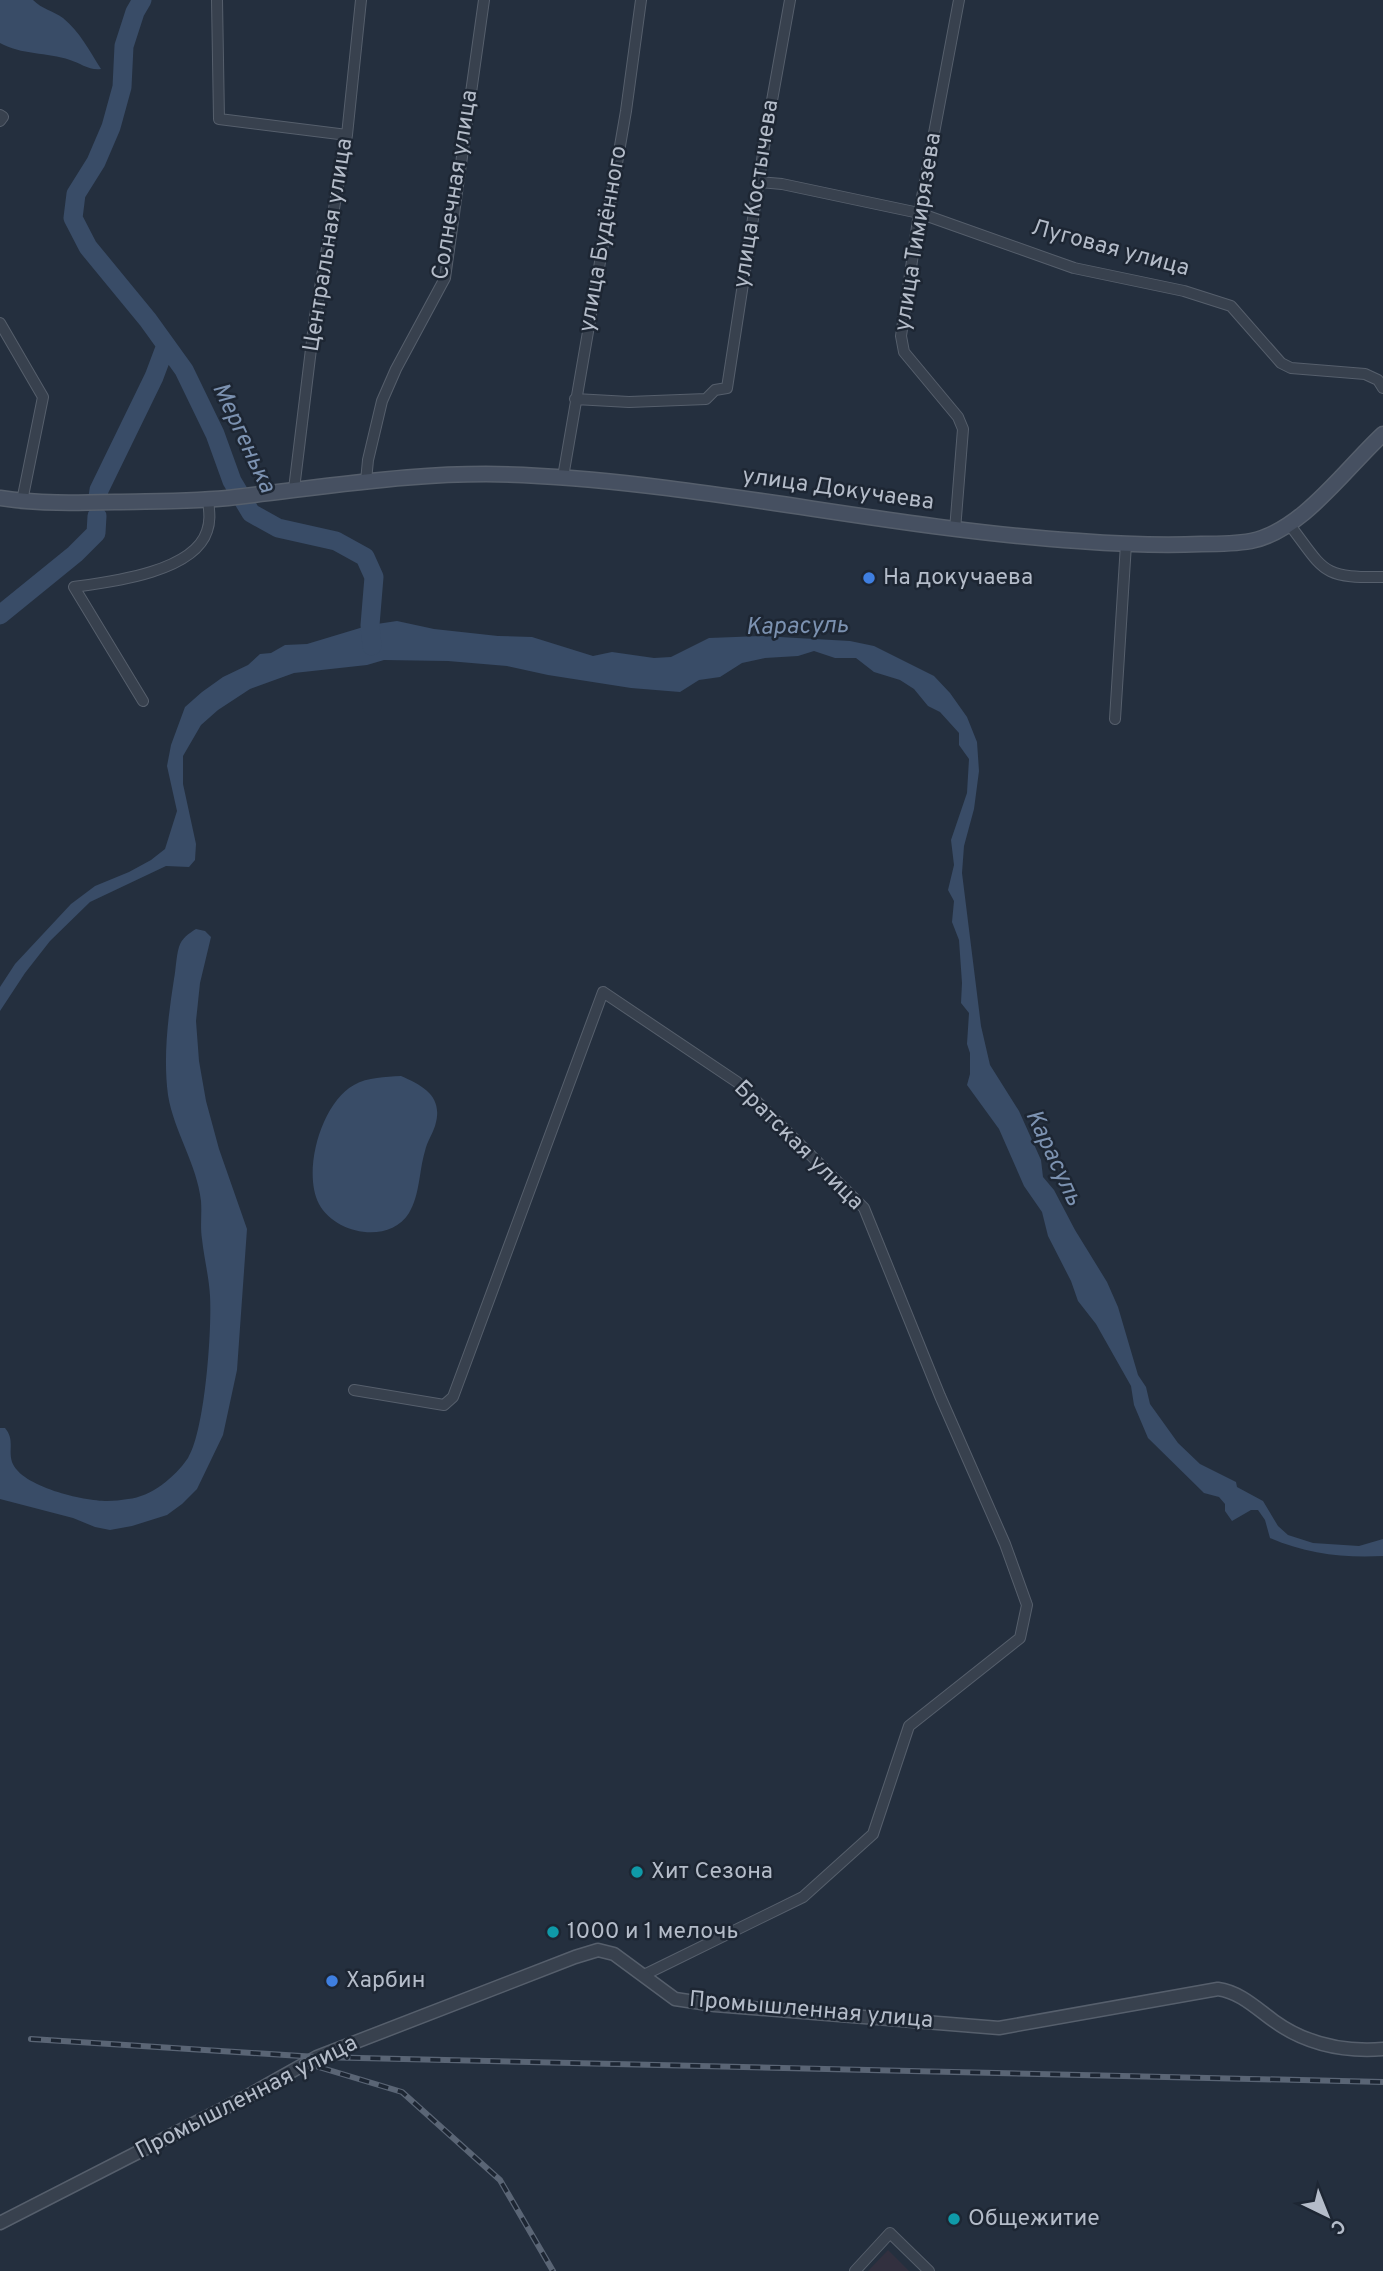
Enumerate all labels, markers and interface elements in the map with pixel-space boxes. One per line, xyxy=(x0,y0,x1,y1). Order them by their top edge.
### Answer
street label: Солнечная улица xyxy=(427,88,485,282)
street label: улица Костычева xyxy=(728,98,786,290)
street label: улица Тимирязева xyxy=(889,131,949,333)
street label: Центральная улица xyxy=(298,136,360,354)
street label: улица Будённого xyxy=(573,144,635,334)
street label: Луговая улица xyxy=(1028,214,1192,284)
water label: Мергенька xyxy=(204,378,282,498)
street label: улица Докучаева xyxy=(740,462,936,518)
place label: На докучаева xyxy=(883,564,1033,593)
marker: На докучаева xyxy=(861,570,877,586)
water label: Карасуль xyxy=(745,611,849,643)
street label: Братская улица xyxy=(727,1075,869,1217)
water label: Карасуль xyxy=(1018,1105,1088,1211)
place label: Хит Сезона xyxy=(651,1858,773,1887)
marker: Хит Сезона xyxy=(629,1864,645,1880)
place label: 1000 и 1 мелочь xyxy=(567,1918,738,1947)
marker: 1000 и 1 мелочь xyxy=(545,1924,561,1940)
place label: Харбин xyxy=(346,1967,425,1996)
marker: Харбин xyxy=(324,1973,340,1989)
street label: Промышленная улица xyxy=(688,1986,934,2036)
street label: Промышленная улица xyxy=(131,2029,363,2167)
north arrow xyxy=(1292,2180,1362,2250)
place label: Общежитие xyxy=(968,2205,1100,2234)
marker: Общежитие xyxy=(946,2211,962,2227)
text: С xyxy=(1325,2213,1350,2239)

